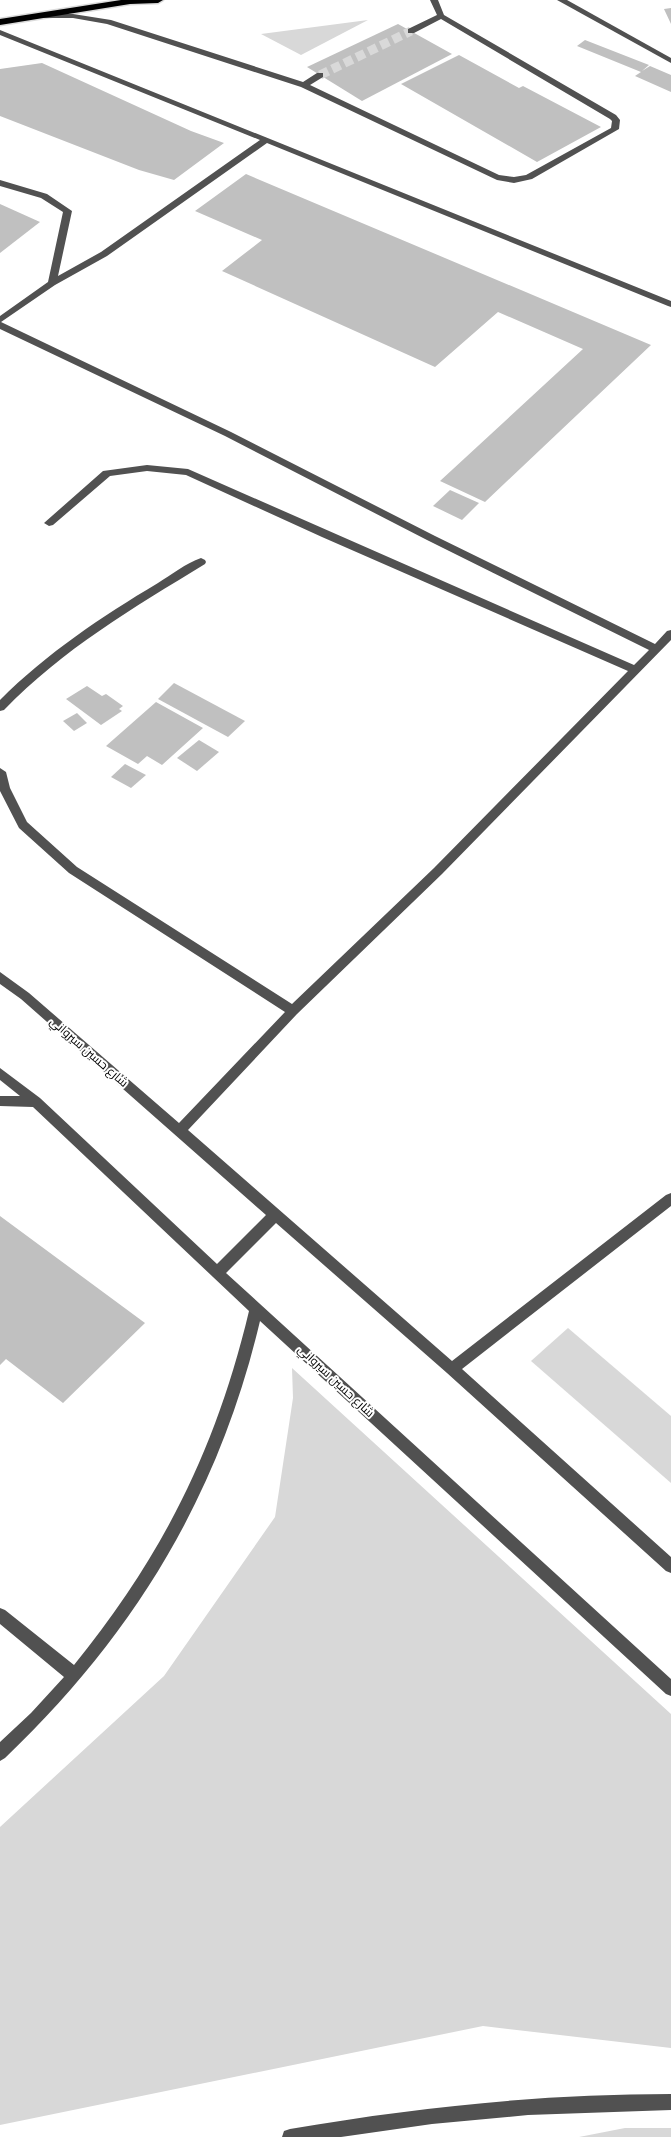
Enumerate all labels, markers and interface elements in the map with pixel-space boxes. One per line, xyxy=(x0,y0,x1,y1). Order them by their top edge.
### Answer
street label: شارع حسين سيرواني xyxy=(45,1014,131,1092)
street label: شارع حسين سيرواني xyxy=(293,1342,377,1422)

